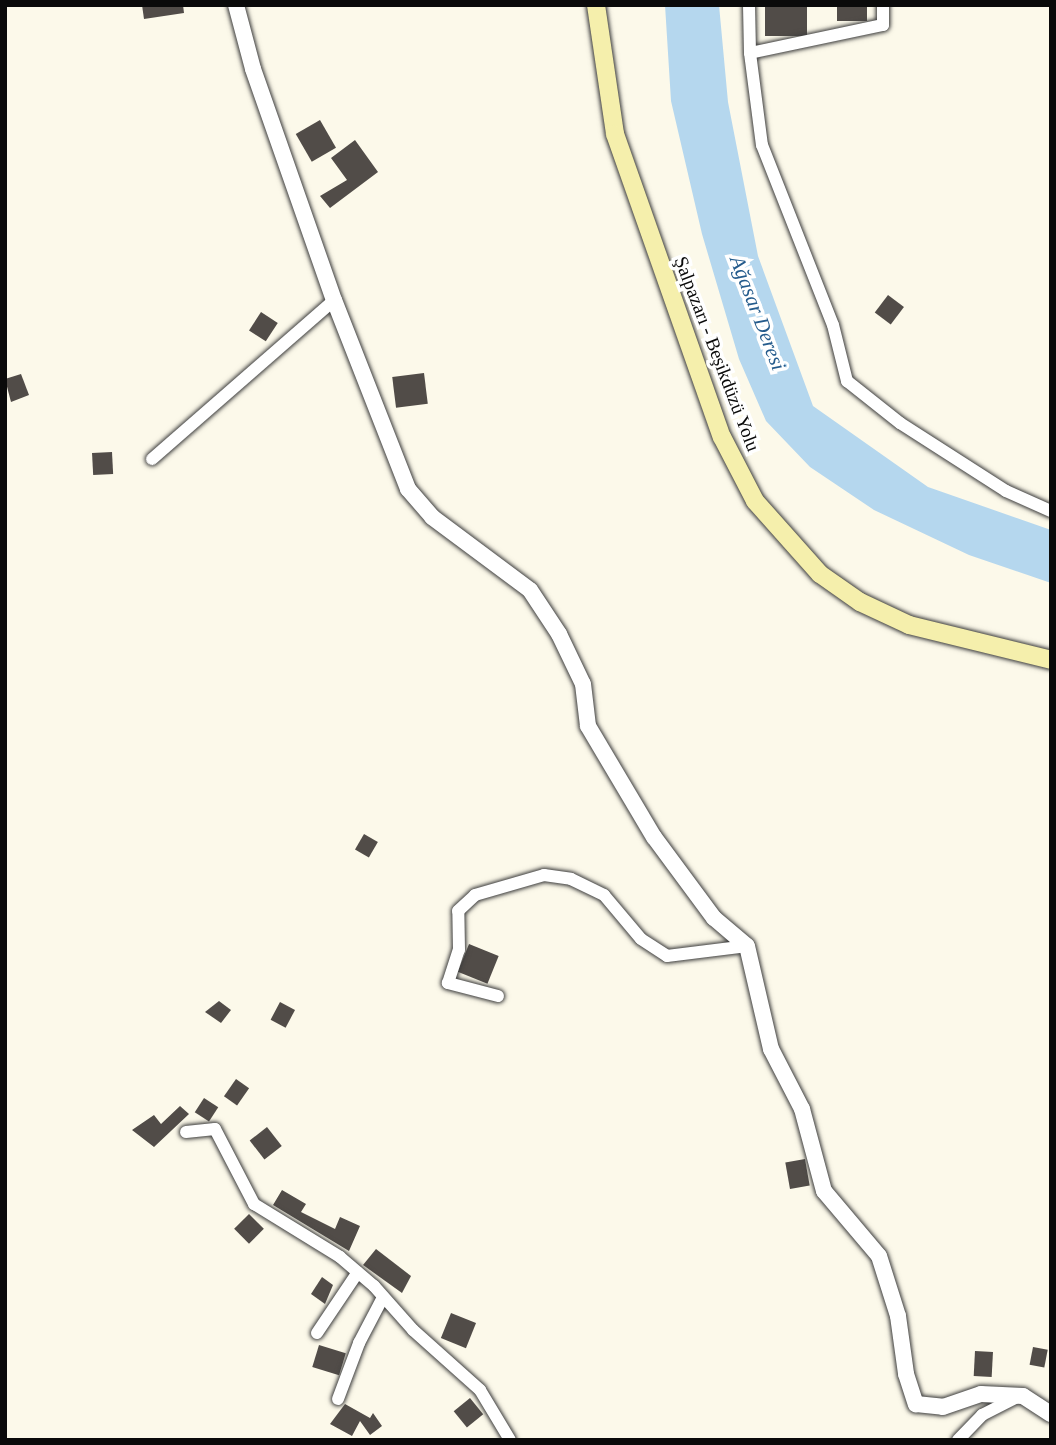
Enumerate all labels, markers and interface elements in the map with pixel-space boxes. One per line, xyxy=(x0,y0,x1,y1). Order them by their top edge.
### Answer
water label: Ağasar Deresi xyxy=(725,252,791,374)
street label: Şalpazarı - Beşikdüzü Yolu xyxy=(669,253,765,455)

